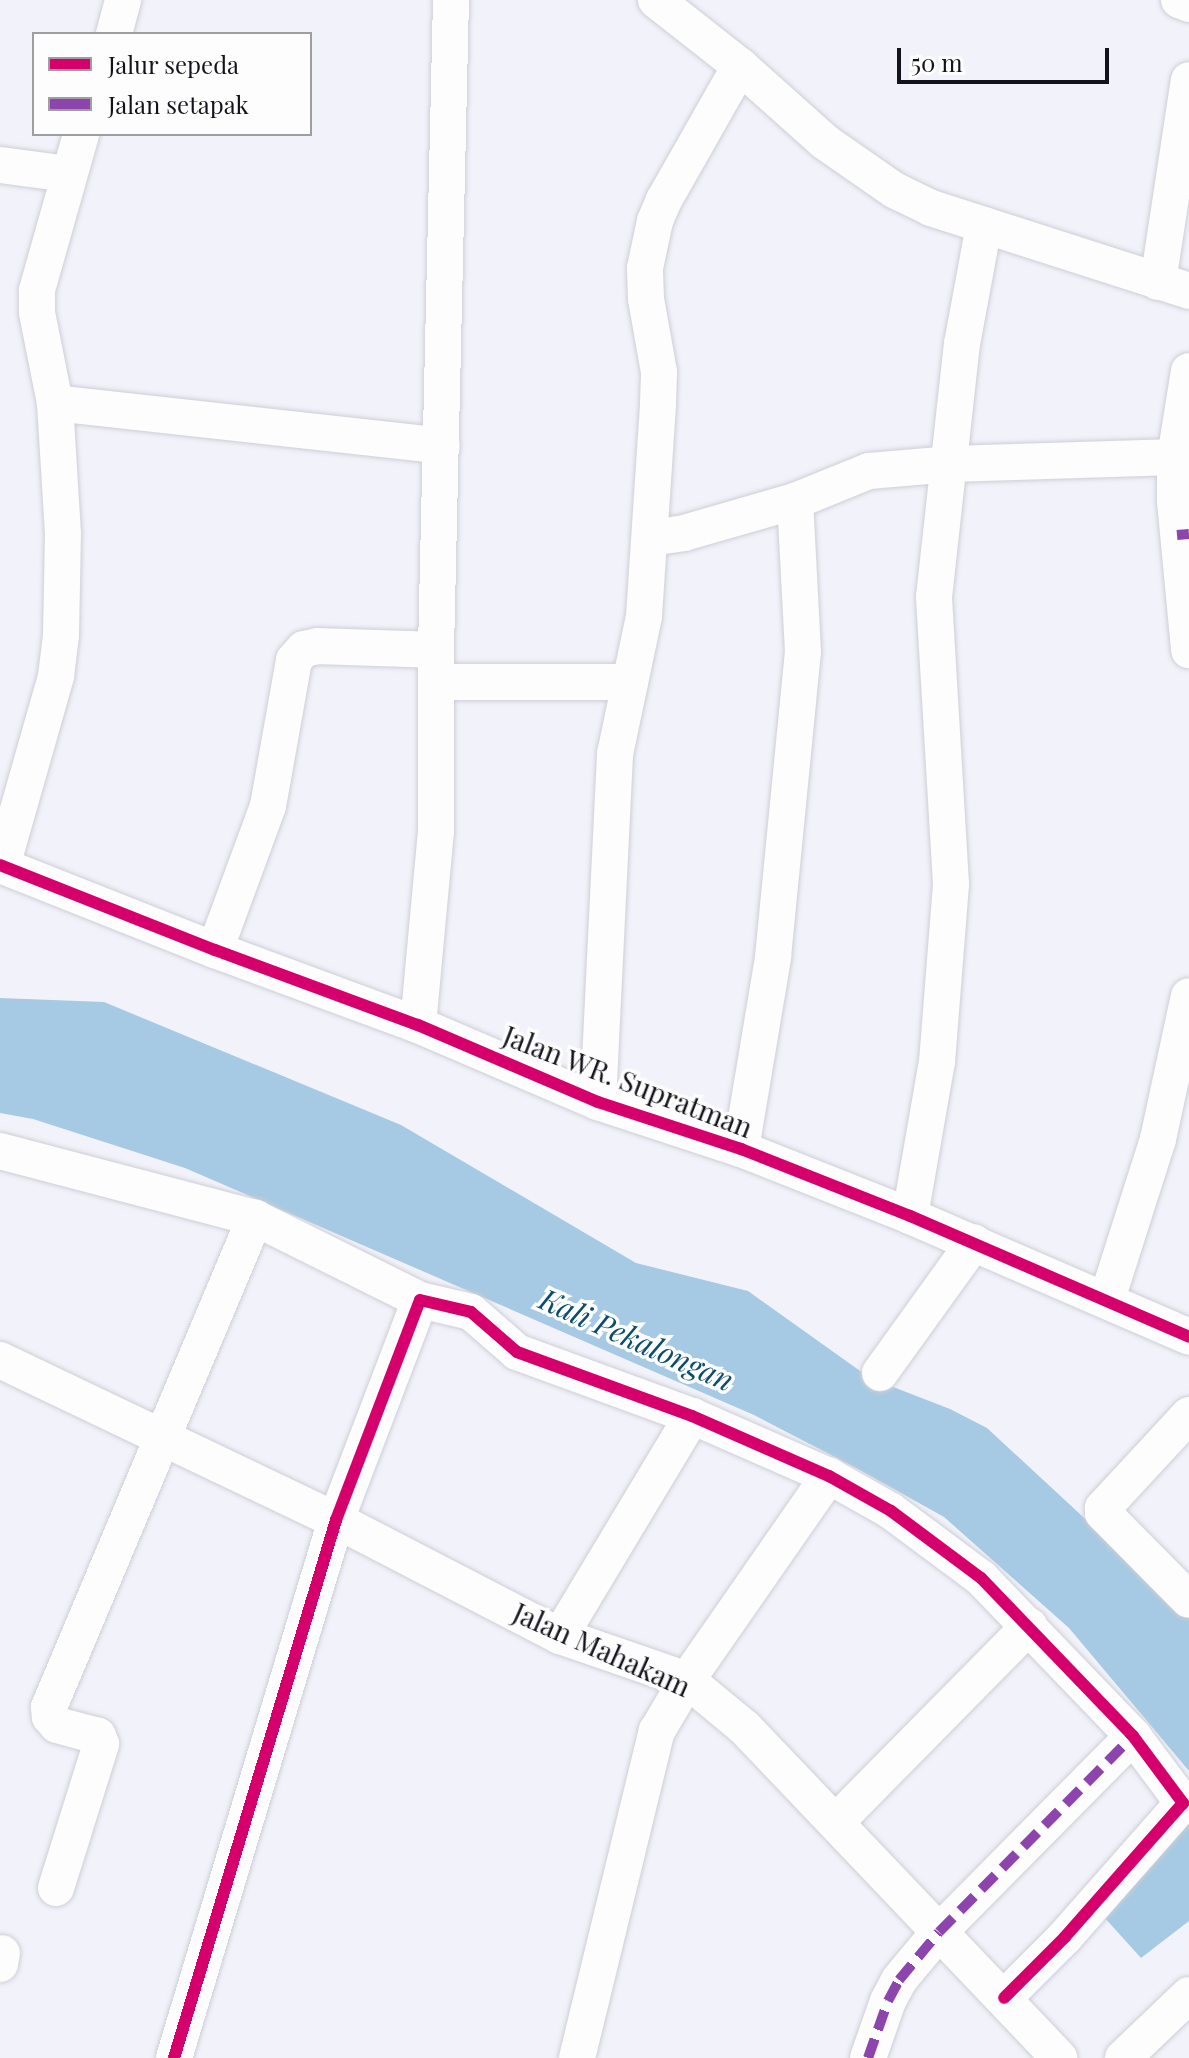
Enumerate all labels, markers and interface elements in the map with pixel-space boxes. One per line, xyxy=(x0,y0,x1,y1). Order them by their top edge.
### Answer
legend xyxy=(32,32,312,136)
scale bar xyxy=(901,32,1113,82)
text: 50 m xyxy=(911,46,963,78)
text: Jalur sepeda xyxy=(108,48,239,80)
text: Jalan setapak xyxy=(108,88,249,120)
street label: Jalan WR. Supratman xyxy=(498,1018,758,1144)
water label: Kali Pekalongan xyxy=(534,1280,740,1398)
street label: Jalan Mahakam xyxy=(508,1595,696,1703)

